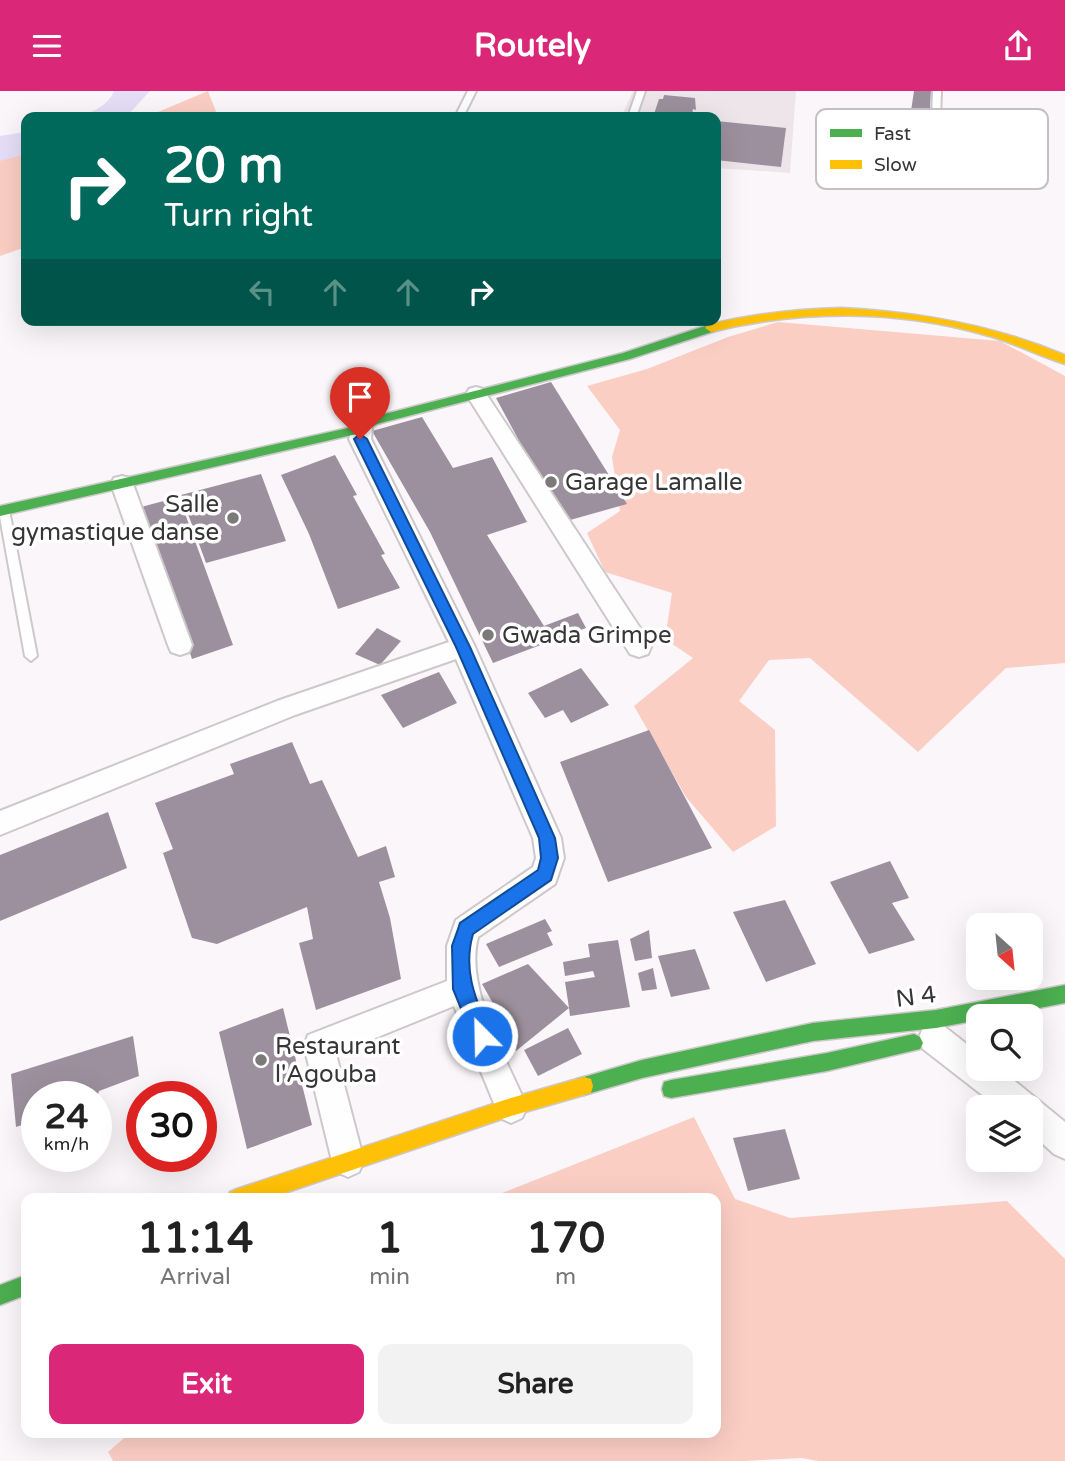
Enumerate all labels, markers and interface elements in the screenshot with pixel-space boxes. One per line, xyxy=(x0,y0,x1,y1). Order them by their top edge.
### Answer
icon: menu xyxy=(28,27,66,65)
text: Routely xyxy=(474,27,591,65)
icon: share xyxy=(999,27,1037,65)
legend xyxy=(816,109,1048,189)
text: Fast xyxy=(874,123,911,145)
text: 20 m xyxy=(164,137,283,196)
icon: right xyxy=(49,140,140,231)
text: Slow xyxy=(874,154,917,176)
text: Turn right xyxy=(164,197,313,235)
icon: left xyxy=(243,273,281,311)
icon: ahead xyxy=(316,273,354,311)
icon: ahead xyxy=(389,273,427,311)
icon: right xyxy=(462,273,500,311)
pin xyxy=(330,367,390,439)
icon: arrive xyxy=(341,378,379,416)
place label: Garage Lamalle xyxy=(565,468,743,497)
marker: Garage Lamalle xyxy=(543,474,559,490)
place label: Salle gymastique danse xyxy=(11,490,219,547)
marker: Salle gymastique danse xyxy=(225,510,241,526)
place label: Gwada Grimpe xyxy=(502,621,672,650)
marker: Gwada Grimpe xyxy=(480,627,496,643)
north arrow xyxy=(966,913,1043,991)
map controls xyxy=(966,913,1043,1172)
street label: N 4 xyxy=(894,980,938,1014)
position arrow xyxy=(445,999,519,1073)
button: search xyxy=(966,1004,1043,1081)
place label: Restaurant l'Agouba xyxy=(275,1032,400,1089)
marker: Restaurant l'Agouba xyxy=(253,1052,269,1068)
speed limit sign: 30 xyxy=(126,1081,217,1172)
button: layers xyxy=(966,1095,1043,1172)
text: 24 xyxy=(45,1096,88,1138)
text: km/h xyxy=(44,1133,89,1155)
text: 11:14 xyxy=(137,1213,253,1264)
text: 1 xyxy=(376,1213,403,1264)
text: 170 xyxy=(526,1213,605,1264)
text: Arrival xyxy=(160,1263,231,1291)
text: min xyxy=(369,1263,410,1291)
text: m xyxy=(555,1263,576,1291)
button: Exit xyxy=(49,1344,364,1424)
button: Share xyxy=(378,1344,693,1424)

